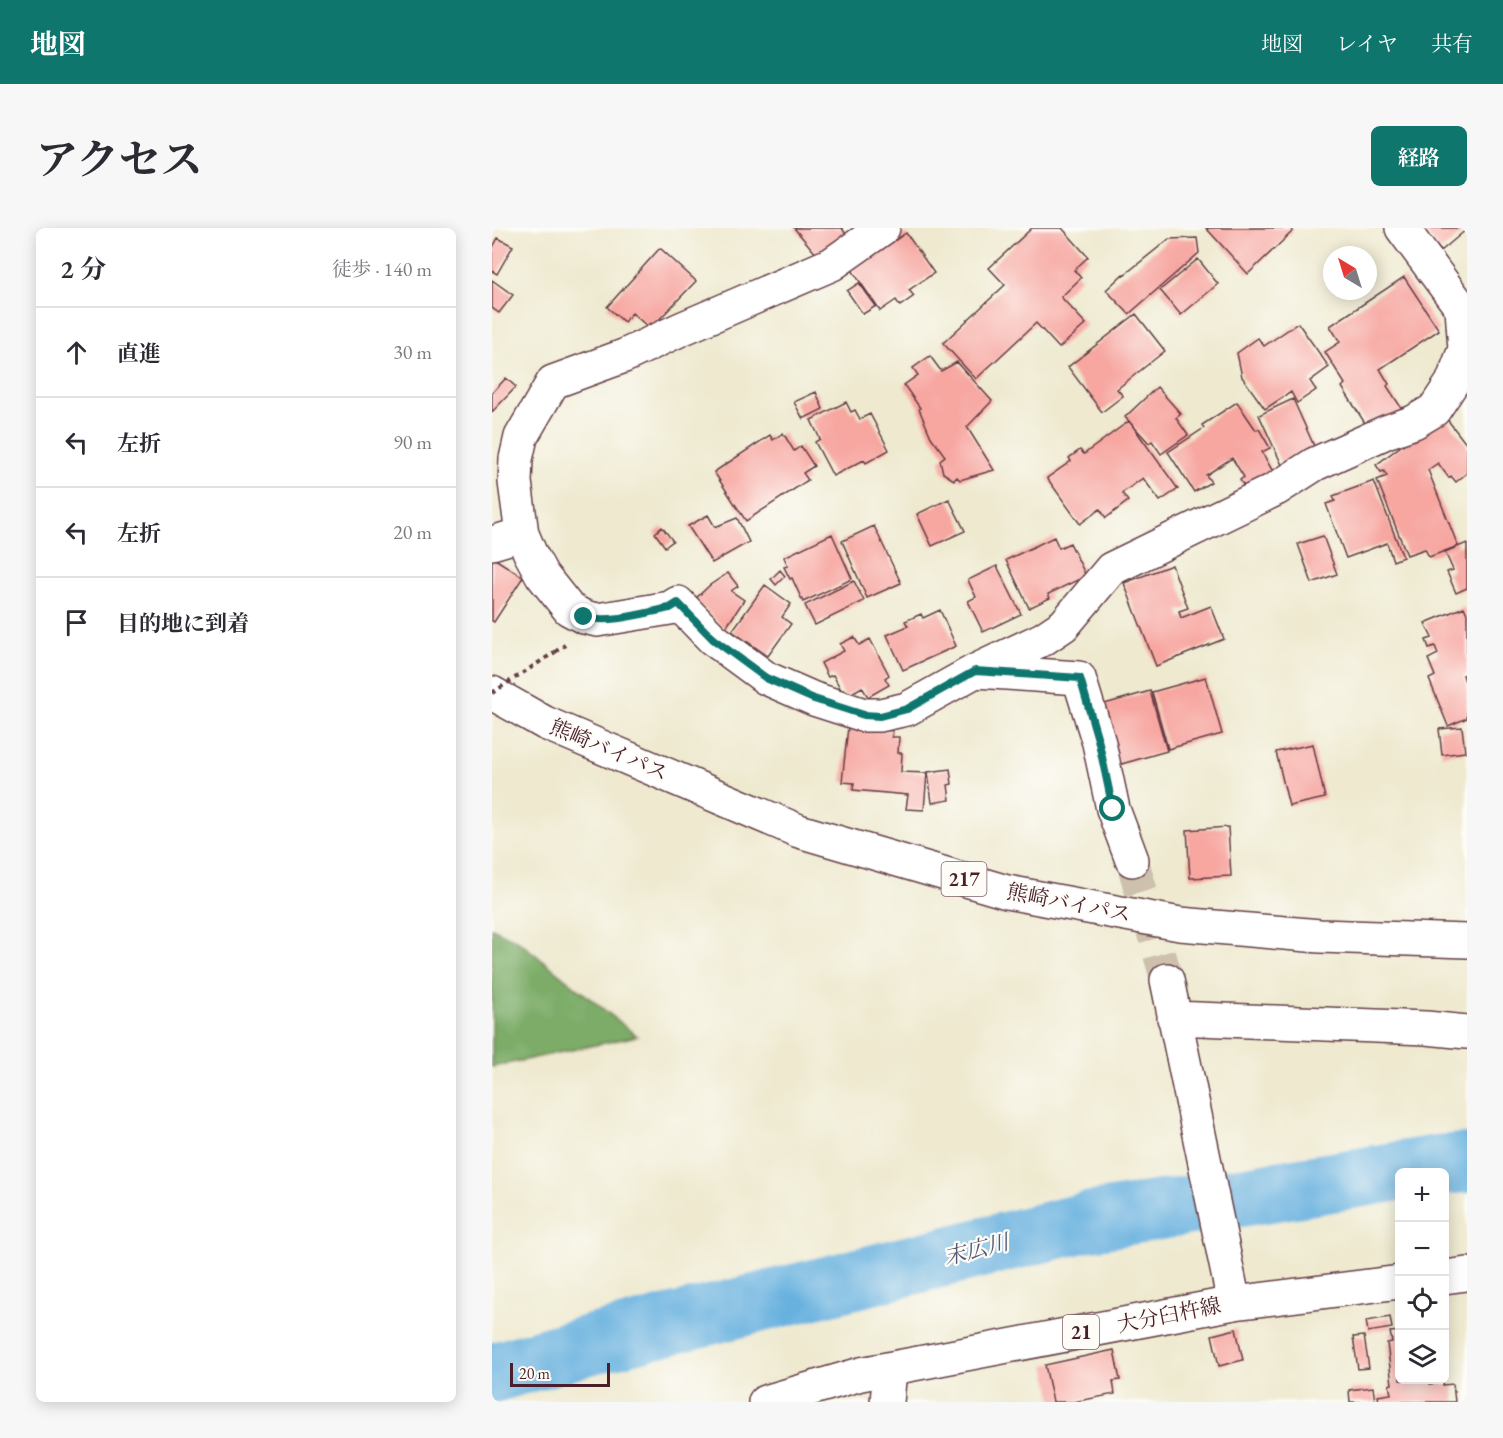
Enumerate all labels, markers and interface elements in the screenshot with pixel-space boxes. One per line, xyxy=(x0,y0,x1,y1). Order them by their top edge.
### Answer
text: 地図 xyxy=(30,26,86,62)
text: 地図 xyxy=(1261,30,1303,57)
text: レイヤ xyxy=(1336,30,1398,57)
text: 共有 xyxy=(1431,30,1473,57)
button: 経路 xyxy=(1371,126,1467,186)
text: アクセス xyxy=(36,132,203,187)
north arrow xyxy=(1323,246,1377,300)
text: 2 分 xyxy=(60,252,106,286)
text: 徒歩 · 140 m xyxy=(332,256,432,282)
icon: ahead xyxy=(60,336,93,369)
text: 直進 xyxy=(117,339,161,368)
text: 30 m xyxy=(393,339,432,365)
icon: left xyxy=(60,426,93,459)
text: 左折 xyxy=(117,429,161,458)
text: 90 m xyxy=(393,429,432,455)
icon: left xyxy=(60,516,93,549)
text: 左折 xyxy=(117,519,161,548)
text: 20 m xyxy=(393,519,432,545)
route end xyxy=(570,603,596,629)
icon: arrive xyxy=(60,606,93,639)
text: 目的地に到着 xyxy=(117,609,249,638)
street label: 熊崎バイパス xyxy=(546,713,672,787)
route start xyxy=(1099,795,1125,821)
road number: 217 xyxy=(942,862,986,896)
street label: 熊崎バイパス xyxy=(1005,877,1133,928)
map controls xyxy=(1395,1168,1449,1384)
button: + xyxy=(1395,1168,1449,1222)
button: − xyxy=(1395,1222,1449,1276)
water label: 末広川 xyxy=(941,1227,1014,1272)
button: locate xyxy=(1395,1276,1449,1330)
street label: 大分臼杵線 xyxy=(1115,1291,1223,1338)
road number: 21 xyxy=(1063,1315,1099,1349)
button: layers xyxy=(1395,1330,1449,1384)
scale bar xyxy=(510,1360,610,1388)
text: 20 m xyxy=(519,1363,550,1384)

